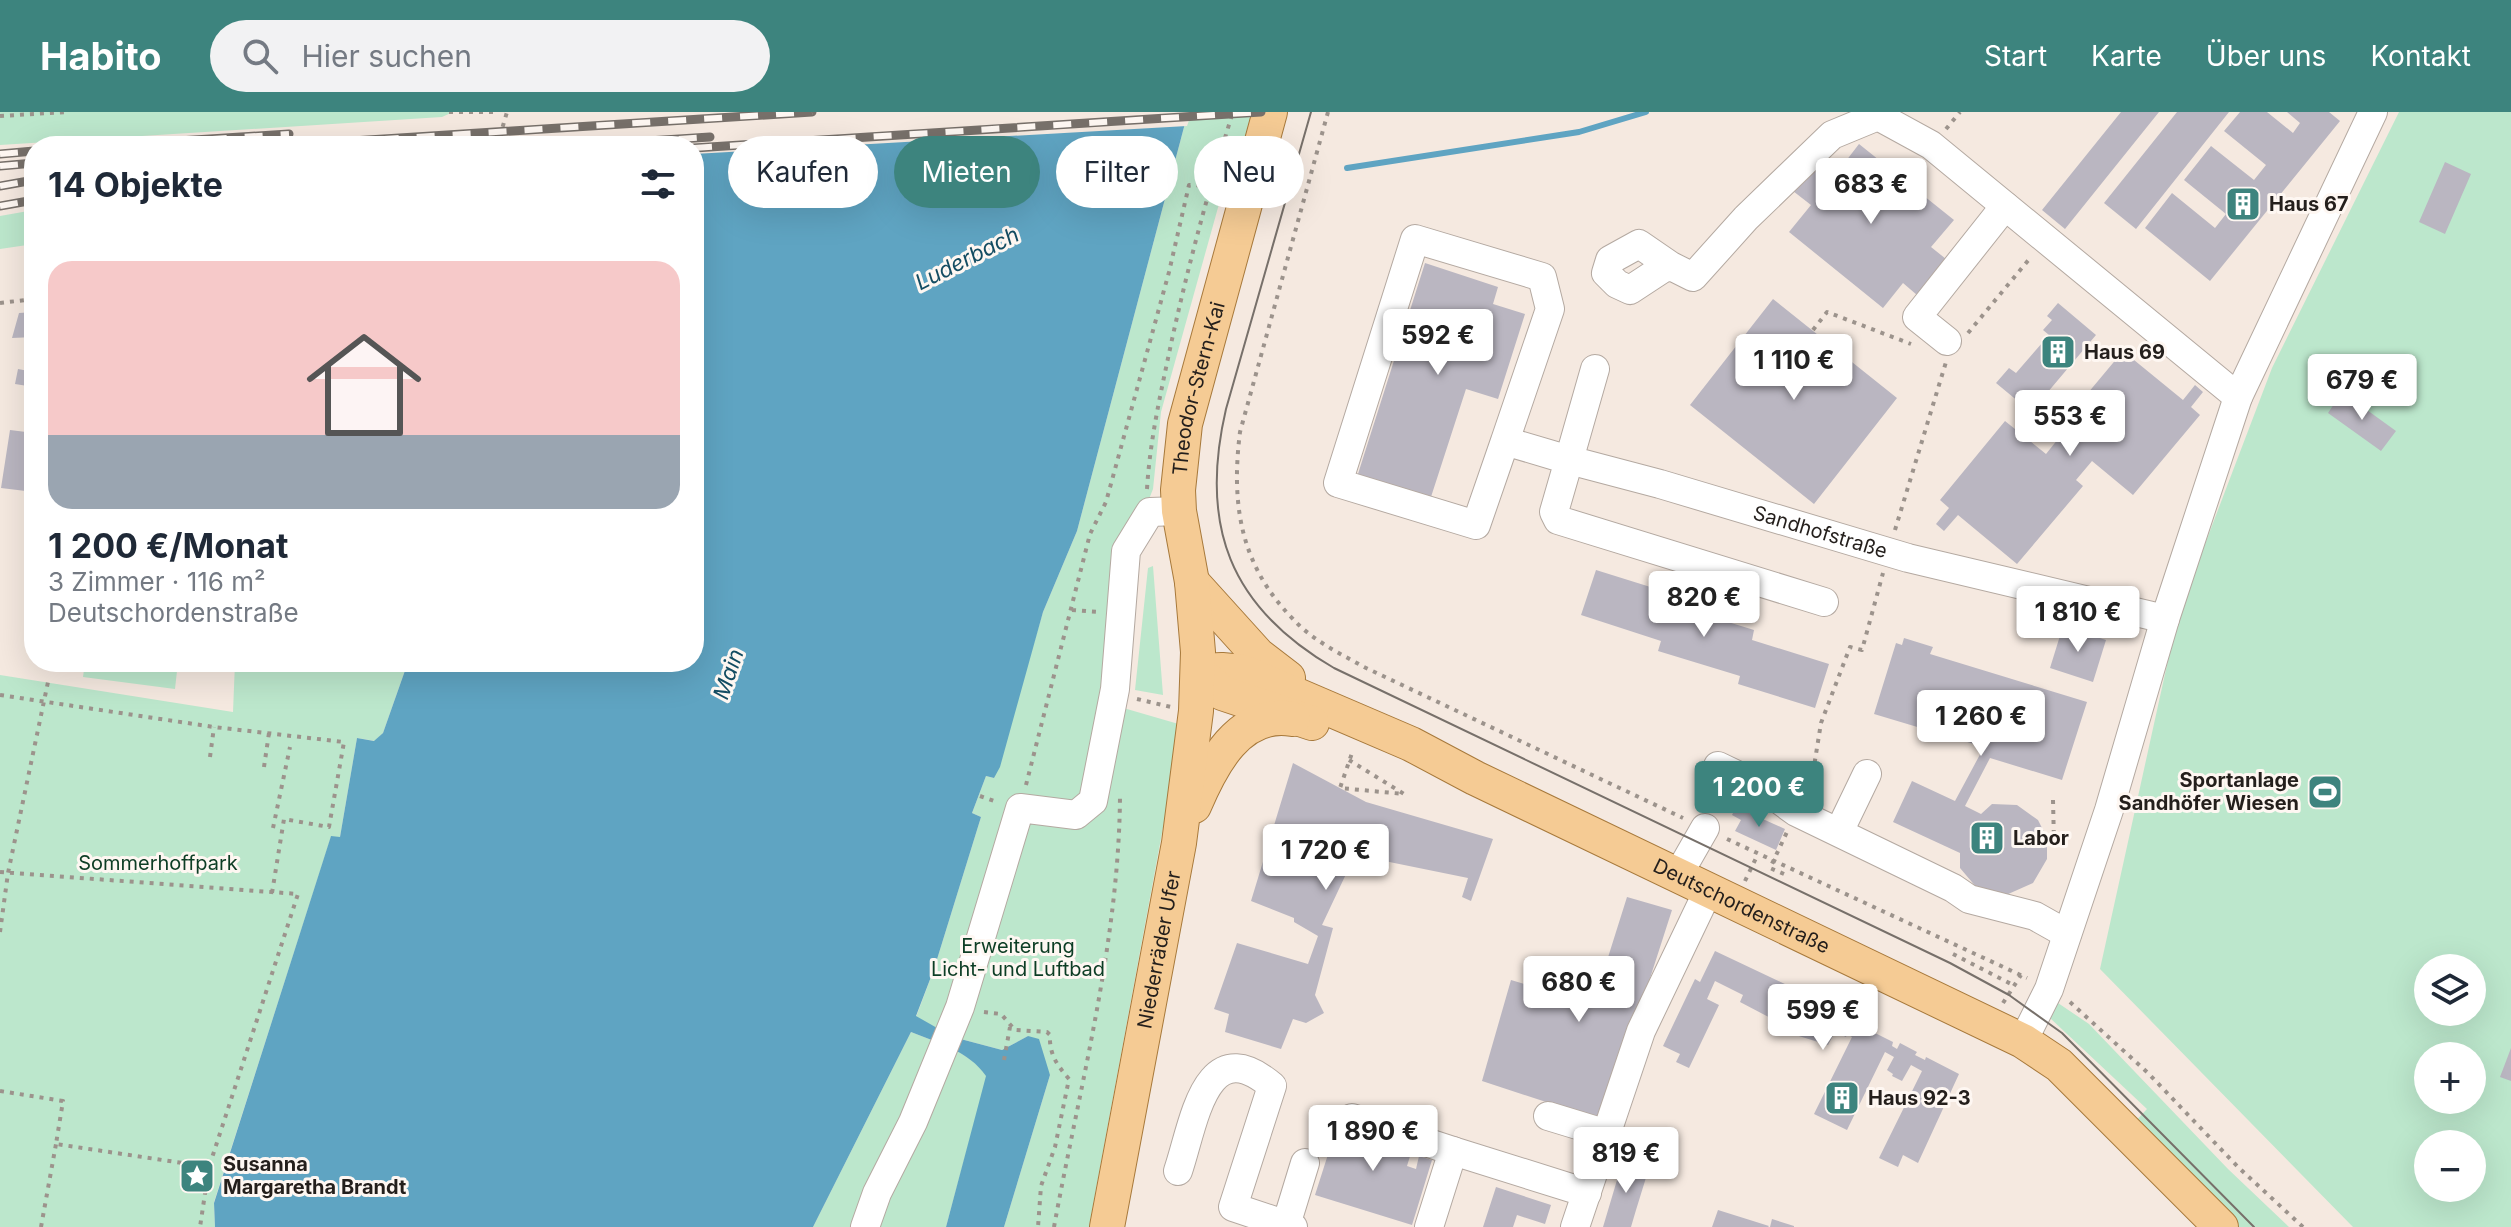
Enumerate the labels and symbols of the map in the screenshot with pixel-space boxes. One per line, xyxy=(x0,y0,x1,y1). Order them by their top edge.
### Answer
pin: 683 € xyxy=(1815,158,1927,226)
building icon: Haus 67 xyxy=(2224,185,2262,223)
place label: Haus 67 xyxy=(2269,192,2349,216)
water label: Luderbach xyxy=(911,221,1023,295)
street label: Theodor-Stern-Kai xyxy=(1168,299,1230,477)
pin: 592 € xyxy=(1382,309,1494,377)
building icon: Haus 69 xyxy=(2039,333,2077,371)
pin: 1 110 € xyxy=(1720,334,1868,402)
place label: Haus 69 xyxy=(2084,340,2165,364)
pin: 679 € xyxy=(2306,354,2418,422)
pin: 553 € xyxy=(2014,390,2126,458)
street label: Sandhofstraße xyxy=(1750,500,1890,563)
pin: 820 € xyxy=(1648,571,1760,639)
pin: 1 810 € xyxy=(2004,586,2152,654)
water label: Main xyxy=(707,645,749,703)
pin: 1 260 € xyxy=(1907,690,2055,758)
pin: 1 200 € xyxy=(1685,761,1833,829)
place label: Sportanlage Sandhöfer Wiesen xyxy=(2119,768,2299,815)
sports icon: Sportanlage Sandhöfer Wiesen xyxy=(2306,773,2344,811)
building icon: Labor xyxy=(1968,819,2006,857)
pin: 1 720 € xyxy=(1252,824,1400,892)
place label: Labor xyxy=(2013,826,2069,850)
park label: Sommerhoffpark xyxy=(78,851,238,875)
street label: Deutschordenstraße xyxy=(1649,853,1834,958)
street label: Niederräder Ufer xyxy=(1132,868,1186,1031)
park label: Erweiterung Licht- und Luftbad xyxy=(931,934,1105,981)
pin: 680 € xyxy=(1523,956,1635,1024)
pin: 599 € xyxy=(1767,984,1879,1052)
building icon: Haus 92-3 xyxy=(1823,1079,1861,1117)
place label: Haus 92-3 xyxy=(1868,1086,1971,1110)
pin: 1 890 € xyxy=(1299,1105,1447,1173)
pin: 819 € xyxy=(1570,1127,1682,1195)
place label: Susanna Margaretha Brandt xyxy=(223,1152,406,1199)
place icon: Susanna Margaretha Brandt xyxy=(178,1157,216,1195)

